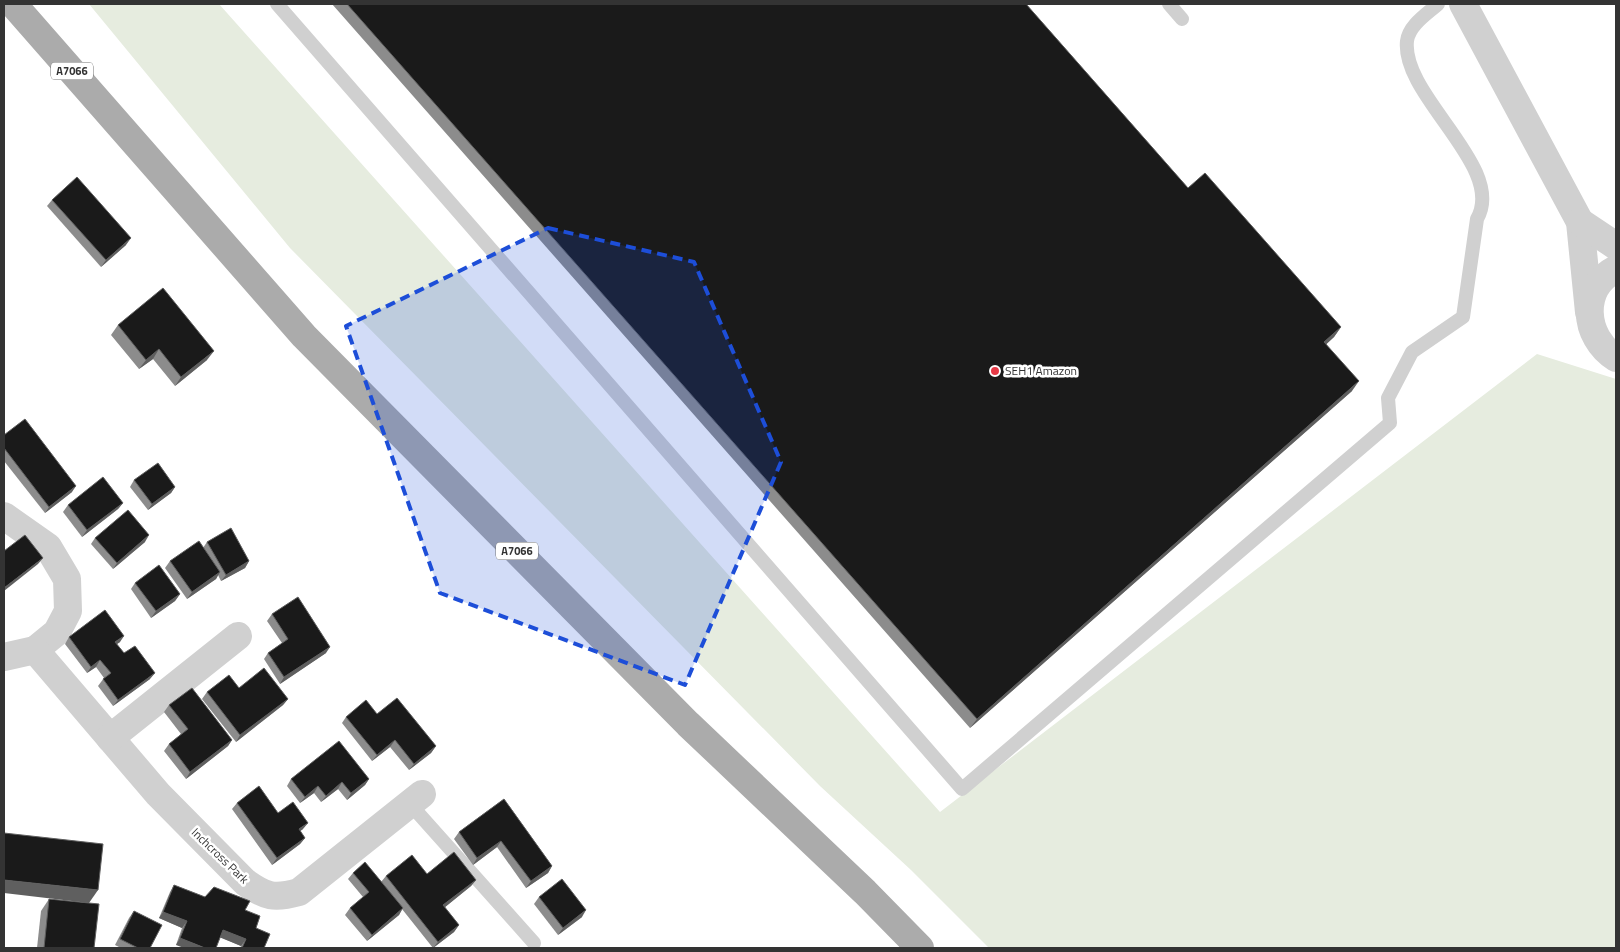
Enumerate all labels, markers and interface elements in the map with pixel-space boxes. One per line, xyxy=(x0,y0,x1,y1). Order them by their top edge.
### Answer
road number: A7066 xyxy=(51,62,93,80)
place label: SEH1 Amazon xyxy=(1005,361,1077,380)
marker: SEH1 Amazon xyxy=(989,365,1001,377)
road number: A7066 xyxy=(496,542,538,560)
street label: Inchcross Park xyxy=(187,823,254,888)

